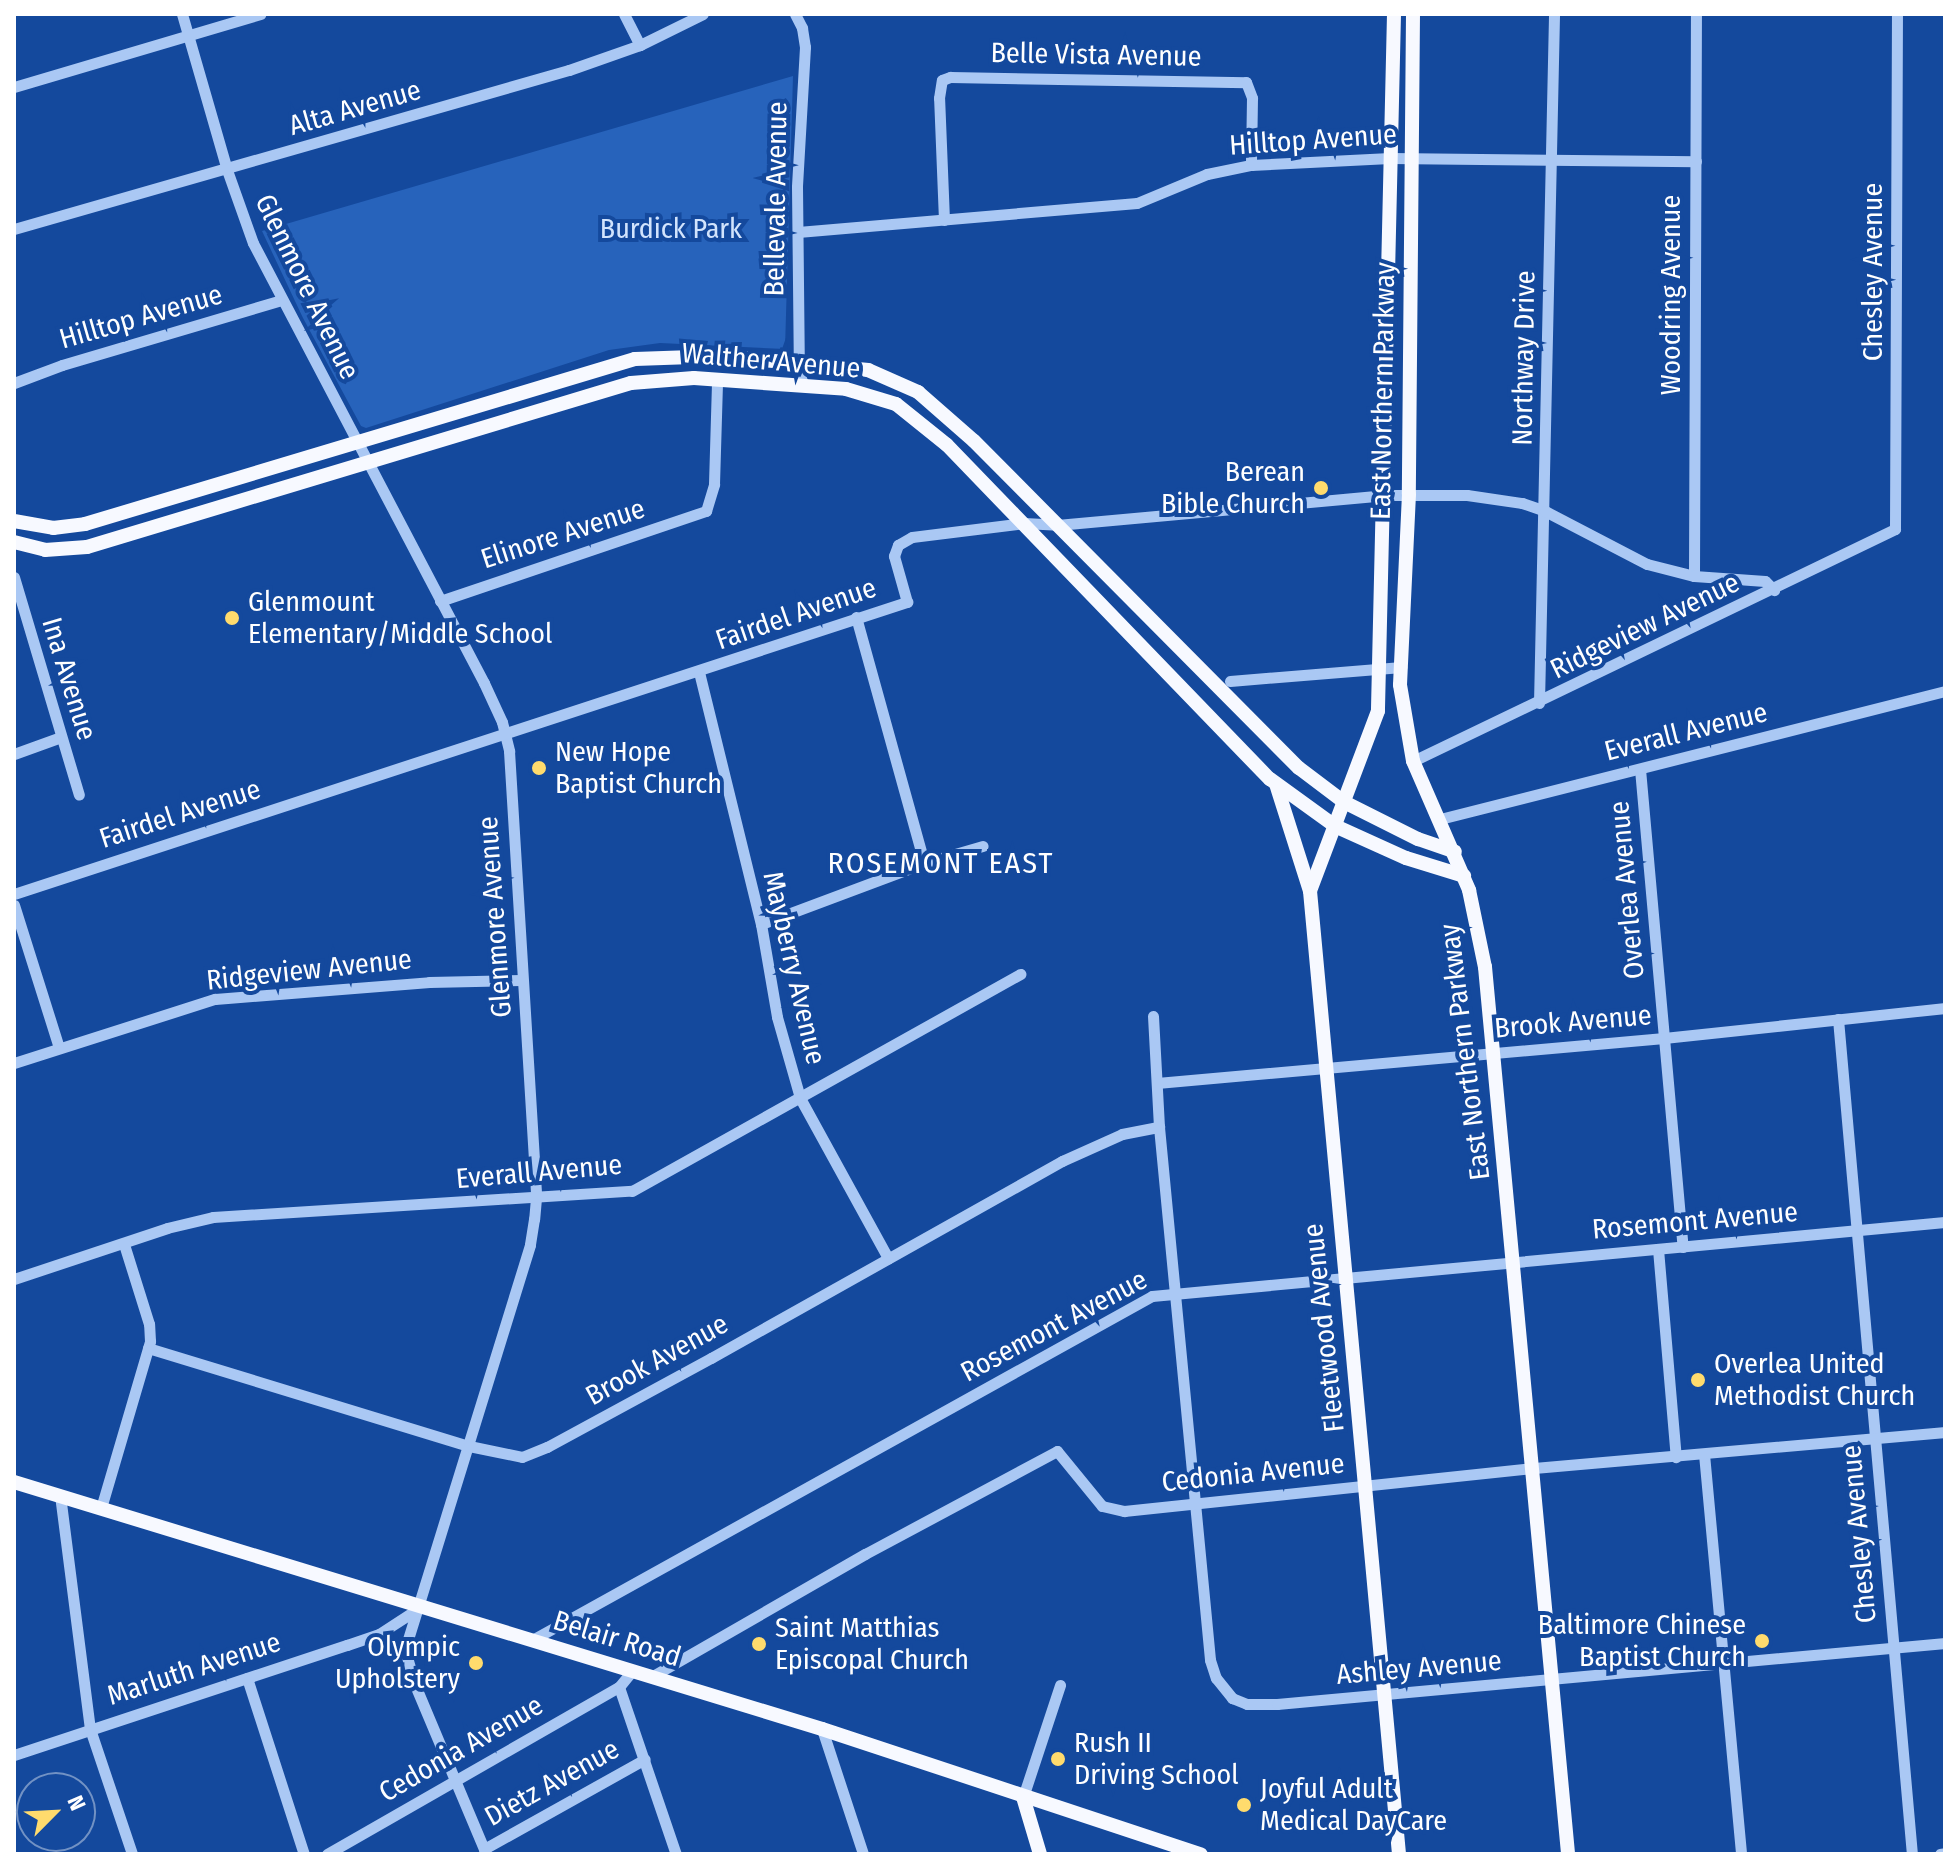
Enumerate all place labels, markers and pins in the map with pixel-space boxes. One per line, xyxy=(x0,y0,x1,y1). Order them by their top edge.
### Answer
place label: Berean Bible Church xyxy=(1161,455,1305,521)
marker: Berean Bible Church xyxy=(1312,479,1330,497)
place label: Glenmount Elementary/Middle School xyxy=(248,585,552,651)
marker: Glenmount Elementary/Middle School xyxy=(223,609,241,627)
place label: New Hope Baptist Church xyxy=(555,735,722,801)
marker: New Hope Baptist Church xyxy=(530,759,548,777)
place label: Overlea United Methodist Church xyxy=(1714,1347,1915,1413)
marker: Overlea United Methodist Church xyxy=(1689,1371,1707,1389)
place label: Baltimore Chinese Baptist Church xyxy=(1538,1608,1746,1674)
place label: Saint Matthias Episcopal Church xyxy=(775,1611,969,1677)
place label: Olympic Upholstery xyxy=(335,1630,460,1696)
marker: Baltimore Chinese Baptist Church xyxy=(1753,1632,1771,1650)
marker: Saint Matthias Episcopal Church xyxy=(750,1635,768,1653)
marker: Olympic Upholstery xyxy=(467,1654,485,1672)
place label: Rush II Driving School xyxy=(1074,1726,1239,1792)
marker: Rush II Driving School xyxy=(1049,1750,1067,1768)
place label: Joyful Adult Medical DayCare xyxy=(1260,1772,1447,1838)
marker: Joyful Adult Medical DayCare xyxy=(1235,1796,1253,1814)

